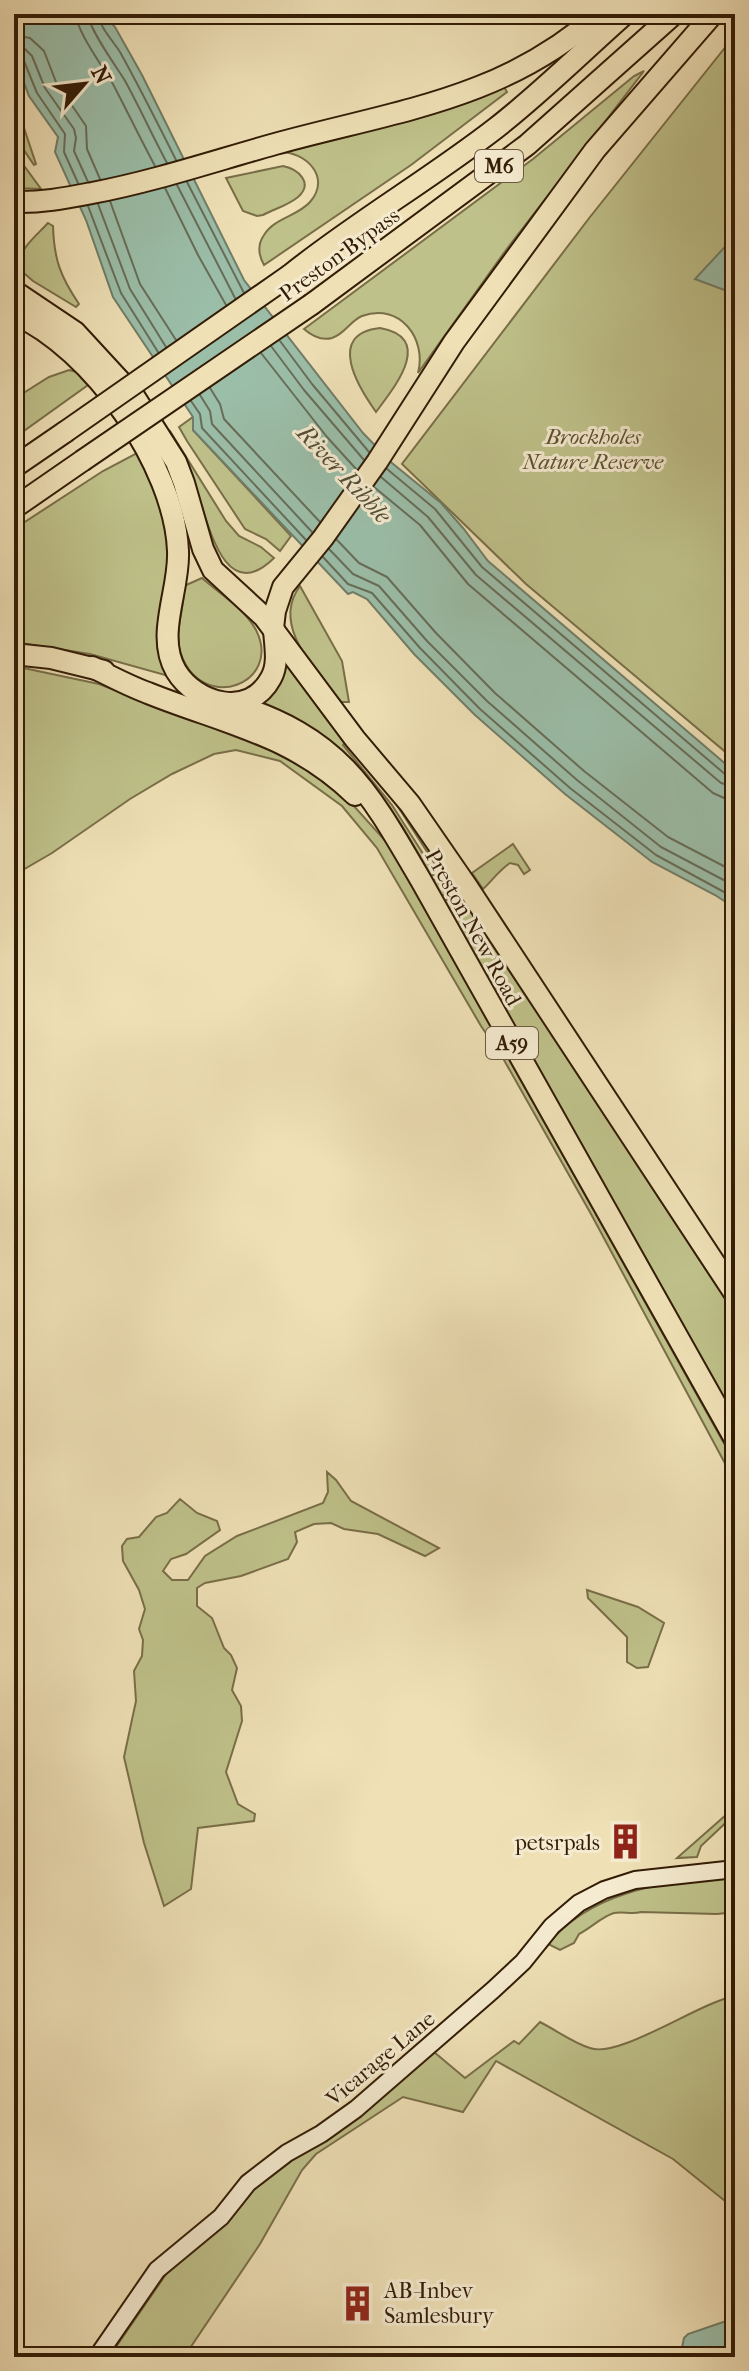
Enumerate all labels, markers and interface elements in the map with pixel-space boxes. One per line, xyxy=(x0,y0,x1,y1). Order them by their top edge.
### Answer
north arrow xyxy=(44,44,124,124)
text: N xyxy=(85,62,116,89)
road number: M6 xyxy=(475,150,523,182)
street label: Preston Bypass xyxy=(274,202,405,307)
water label: River Ribble xyxy=(290,418,397,530)
park label: Brockholes Nature Reserve xyxy=(522,424,664,475)
street label: Preston New Road xyxy=(419,845,527,1011)
road number: A59 xyxy=(486,1027,538,1059)
building icon: petsrpals xyxy=(607,1823,645,1861)
place label: petsrpals xyxy=(514,1830,600,1856)
street label: Vicarage Lane xyxy=(320,2006,441,2113)
place label: AB-Inbev Samlesbury xyxy=(383,2278,495,2329)
building icon: AB-Inbev Samlesbury xyxy=(339,2284,377,2322)

